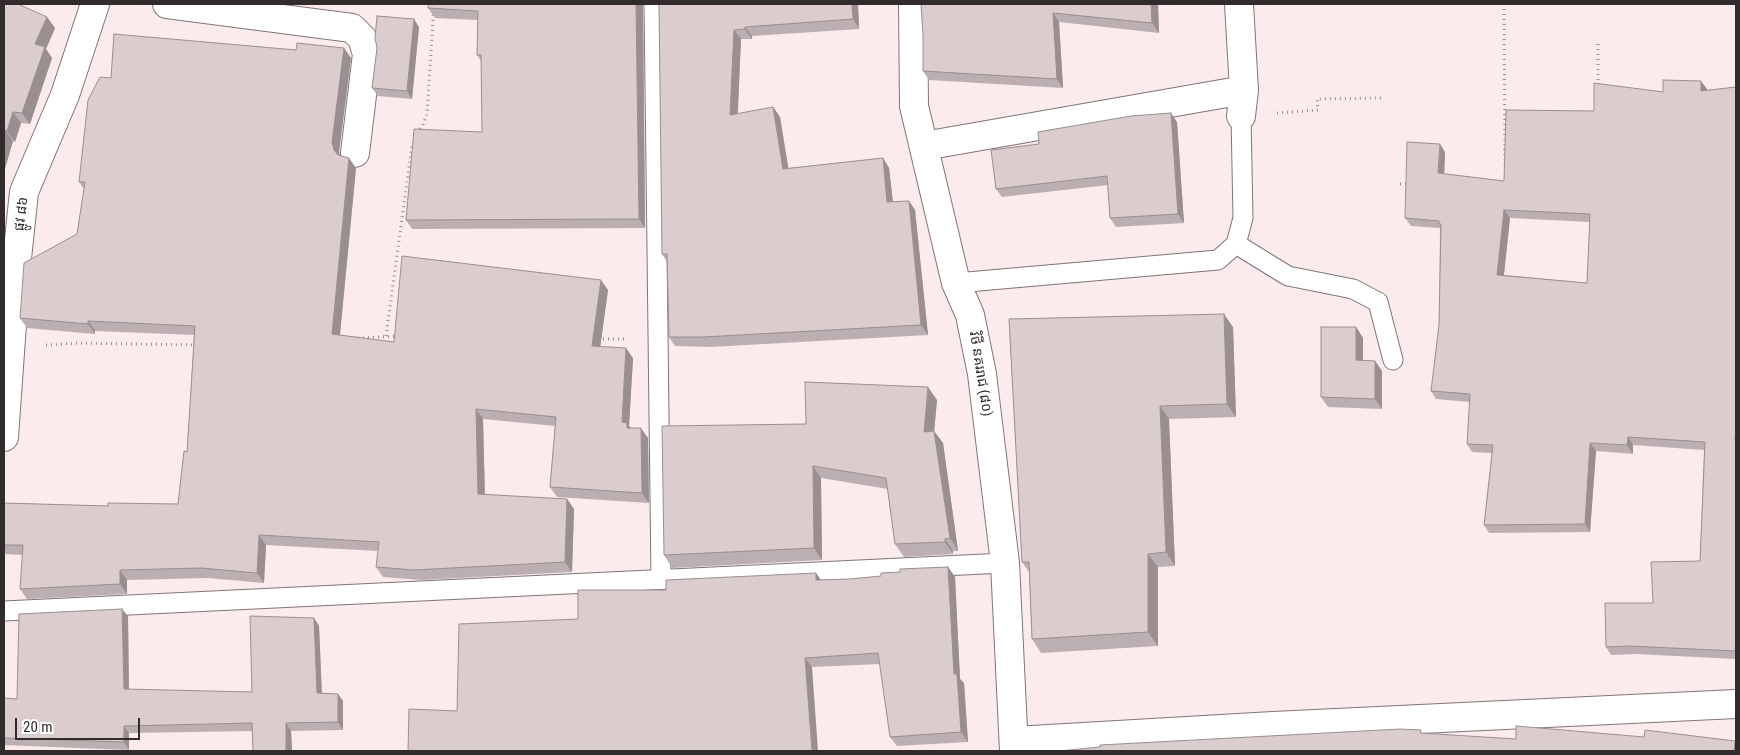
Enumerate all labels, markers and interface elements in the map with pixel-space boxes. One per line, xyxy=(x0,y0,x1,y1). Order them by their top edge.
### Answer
street label: ផ្លូវ ៨៦ xyxy=(12,196,32,232)
street label: វិថី នគររាជ (៨០) xyxy=(965,330,995,418)
scale bar xyxy=(18,708,142,740)
text: 20 m xyxy=(23,718,53,736)

